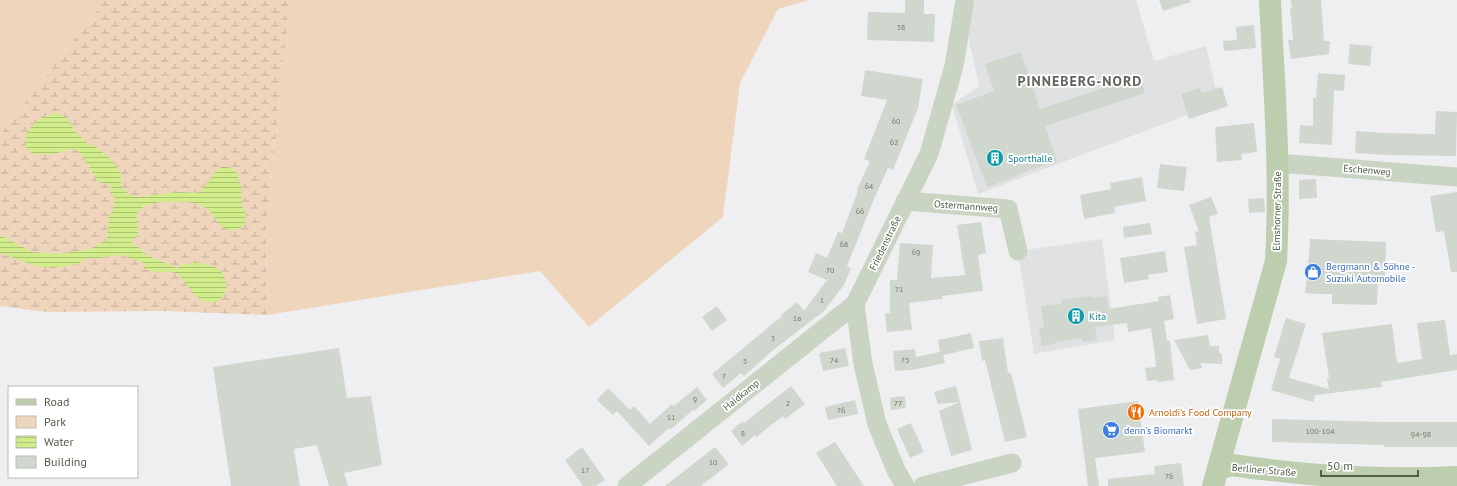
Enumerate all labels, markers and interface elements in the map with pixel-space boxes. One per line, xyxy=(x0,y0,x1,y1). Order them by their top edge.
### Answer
house number: 58 xyxy=(897,22,905,32)
district label: PINNEBERG-NORD xyxy=(1018,72,1142,90)
house number: 60 xyxy=(892,116,901,126)
house number: 62 xyxy=(890,137,898,147)
building icon: Sporthalle xyxy=(985,148,1005,168)
place label: Sporthalle xyxy=(1008,152,1053,165)
street label: Eschenweg xyxy=(1343,161,1391,179)
street label: Elmshorner Straße xyxy=(1270,171,1284,251)
house number: 64 xyxy=(865,181,874,191)
street label: Ostermannweg xyxy=(933,197,999,215)
house number: 66 xyxy=(856,206,864,216)
street label: Friedenstraße xyxy=(866,214,904,272)
house number: 68 xyxy=(840,239,848,249)
house number: 69 xyxy=(912,247,920,257)
place label: Bergmann & Söhne - Suzuki Automobile xyxy=(1326,260,1416,285)
shop icon: Bergmann & Söhne - Suzuki Automobile xyxy=(1303,262,1323,282)
house number: 70 xyxy=(826,265,835,275)
house number: 71 xyxy=(895,284,903,294)
house number: 1 xyxy=(820,295,824,305)
building icon: Kita xyxy=(1066,306,1086,326)
place label: Kita xyxy=(1089,310,1106,323)
house number: 1a xyxy=(793,313,801,323)
house number: 3 xyxy=(771,333,775,343)
house number: 74 xyxy=(830,355,839,365)
house number: 75 xyxy=(901,355,909,365)
house number: 5 xyxy=(743,356,747,366)
house number: 7 xyxy=(722,371,726,381)
street label: Haidkamp xyxy=(720,376,762,414)
legend xyxy=(8,386,138,478)
text: Road xyxy=(44,394,69,409)
house number: 9 xyxy=(693,394,697,404)
house number: 2 xyxy=(786,398,790,408)
house number: 77 xyxy=(894,398,902,408)
restaurant icon: Arnoldi's Food Company xyxy=(1126,402,1146,422)
house number: 76 xyxy=(837,405,845,415)
place label: Arnoldi's Food Company xyxy=(1149,406,1252,419)
house number: 11 xyxy=(667,412,675,422)
text: Park xyxy=(44,414,66,429)
supermarket icon: denn's Biomarkt xyxy=(1101,420,1121,440)
place label: denn's Biomarkt xyxy=(1124,424,1193,437)
house number: 100-104 xyxy=(1305,426,1335,436)
house number: 8 xyxy=(741,428,745,438)
house number: 94-98 xyxy=(1411,429,1431,439)
text: Water xyxy=(44,434,74,449)
scale bar xyxy=(1321,452,1418,478)
text: Building xyxy=(44,454,87,469)
house number: 10 xyxy=(709,457,718,467)
text: 50 m xyxy=(1327,458,1353,473)
street label: Berliner Straße xyxy=(1231,461,1297,479)
house number: 17 xyxy=(581,465,589,475)
house number: 76 xyxy=(1165,471,1173,481)

